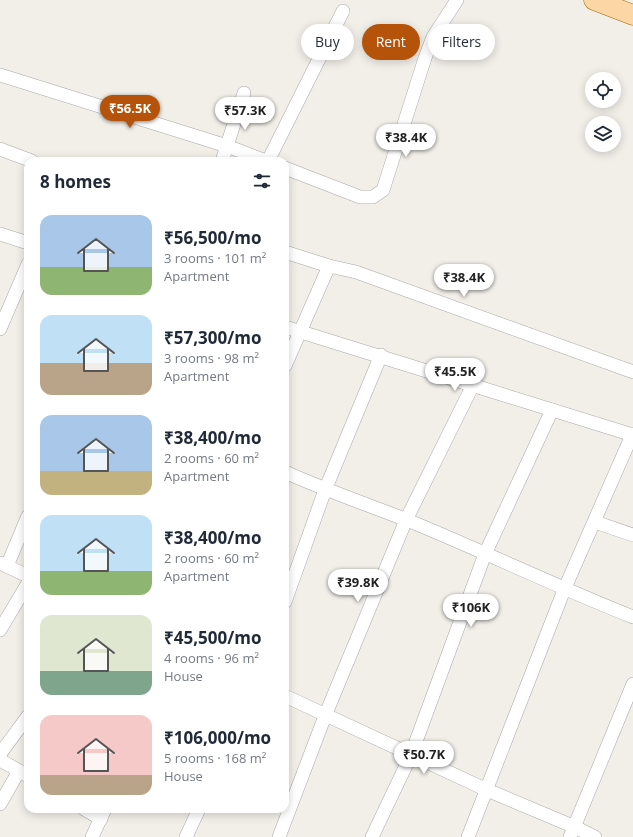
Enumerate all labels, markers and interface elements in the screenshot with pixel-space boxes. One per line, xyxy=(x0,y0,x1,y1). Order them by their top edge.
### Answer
chip: Buy xyxy=(301,24,354,60)
chip: Rent xyxy=(362,24,420,60)
chip: Filters xyxy=(428,24,495,60)
map controls xyxy=(585,72,621,152)
button: locate xyxy=(585,72,621,108)
pin: ₹56.5K xyxy=(97,95,163,129)
pin: ₹57.3K xyxy=(212,97,278,131)
text: ₹56.5K xyxy=(109,99,151,117)
text: ₹57.3K xyxy=(224,101,266,119)
button: layers xyxy=(585,116,621,152)
pin: ₹38.4K xyxy=(373,124,439,158)
text: ₹38.4K xyxy=(385,128,427,146)
text: 8 homes xyxy=(40,170,111,193)
icon: filters xyxy=(251,170,273,192)
text: ₹56,500/mo xyxy=(164,226,261,249)
icon: home xyxy=(72,231,120,279)
text: 3 rooms · 101 m² xyxy=(164,249,266,267)
pin: ₹38.4K xyxy=(431,264,497,298)
text: Apartment xyxy=(164,267,229,285)
text: ₹38.4K xyxy=(443,268,485,286)
text: ₹57,300/mo xyxy=(164,326,261,349)
icon: home xyxy=(72,331,120,379)
text: 3 rooms · 98 m² xyxy=(164,349,259,367)
pin: ₹45.5K xyxy=(422,358,488,392)
text: ₹45.5K xyxy=(434,362,476,380)
text: Apartment xyxy=(164,367,229,385)
text: ₹38,400/mo xyxy=(164,426,261,449)
icon: home xyxy=(72,431,120,479)
text: 2 rooms · 60 m² xyxy=(164,449,259,467)
text: Apartment xyxy=(164,467,229,485)
text: ₹38,400/mo xyxy=(164,526,261,549)
icon: home xyxy=(72,531,120,579)
text: 2 rooms · 60 m² xyxy=(164,549,259,567)
text: Apartment xyxy=(164,567,229,585)
pin: ₹39.8K xyxy=(325,569,391,603)
text: ₹39.8K xyxy=(337,573,379,591)
pin: ₹106K xyxy=(443,594,499,628)
text: ₹106K xyxy=(452,598,490,616)
text: ₹45,500/mo xyxy=(164,626,261,649)
icon: home xyxy=(72,631,120,679)
text: 4 rooms · 96 m² xyxy=(164,649,259,667)
text: House xyxy=(164,667,203,685)
text: ₹106,000/mo xyxy=(164,726,271,749)
icon: home xyxy=(72,731,120,779)
pin: ₹50.7K xyxy=(391,741,457,775)
text: ₹50.7K xyxy=(403,745,445,763)
text: 5 rooms · 168 m² xyxy=(164,749,266,767)
text: House xyxy=(164,767,203,785)

